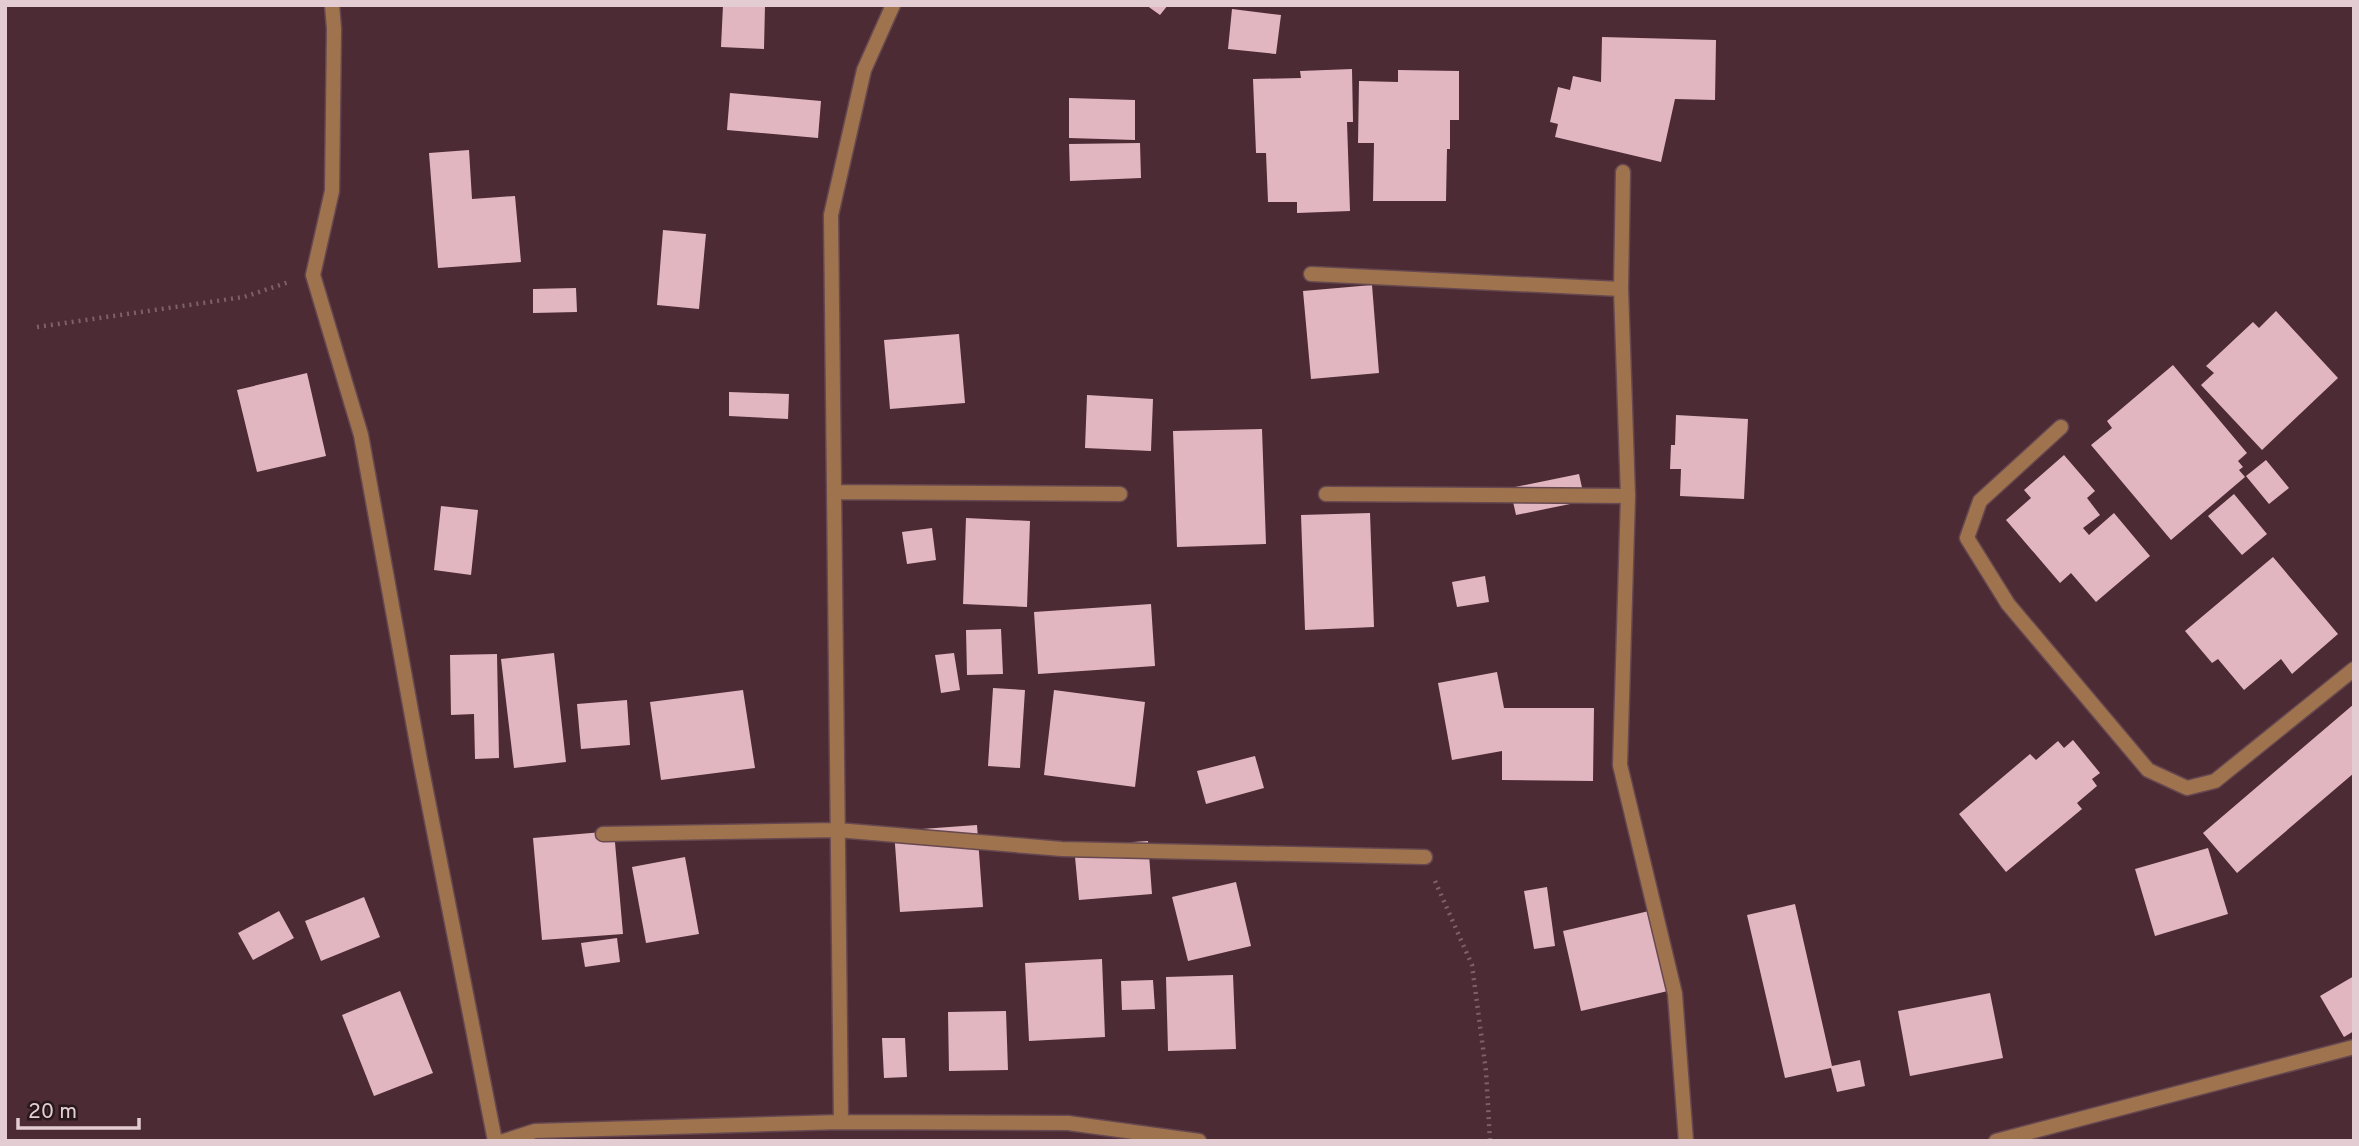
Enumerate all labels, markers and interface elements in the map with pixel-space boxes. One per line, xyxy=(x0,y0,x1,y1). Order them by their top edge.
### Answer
scale bar xyxy=(18,1086,138,1130)
text: 20 m xyxy=(28,1099,77,1126)

